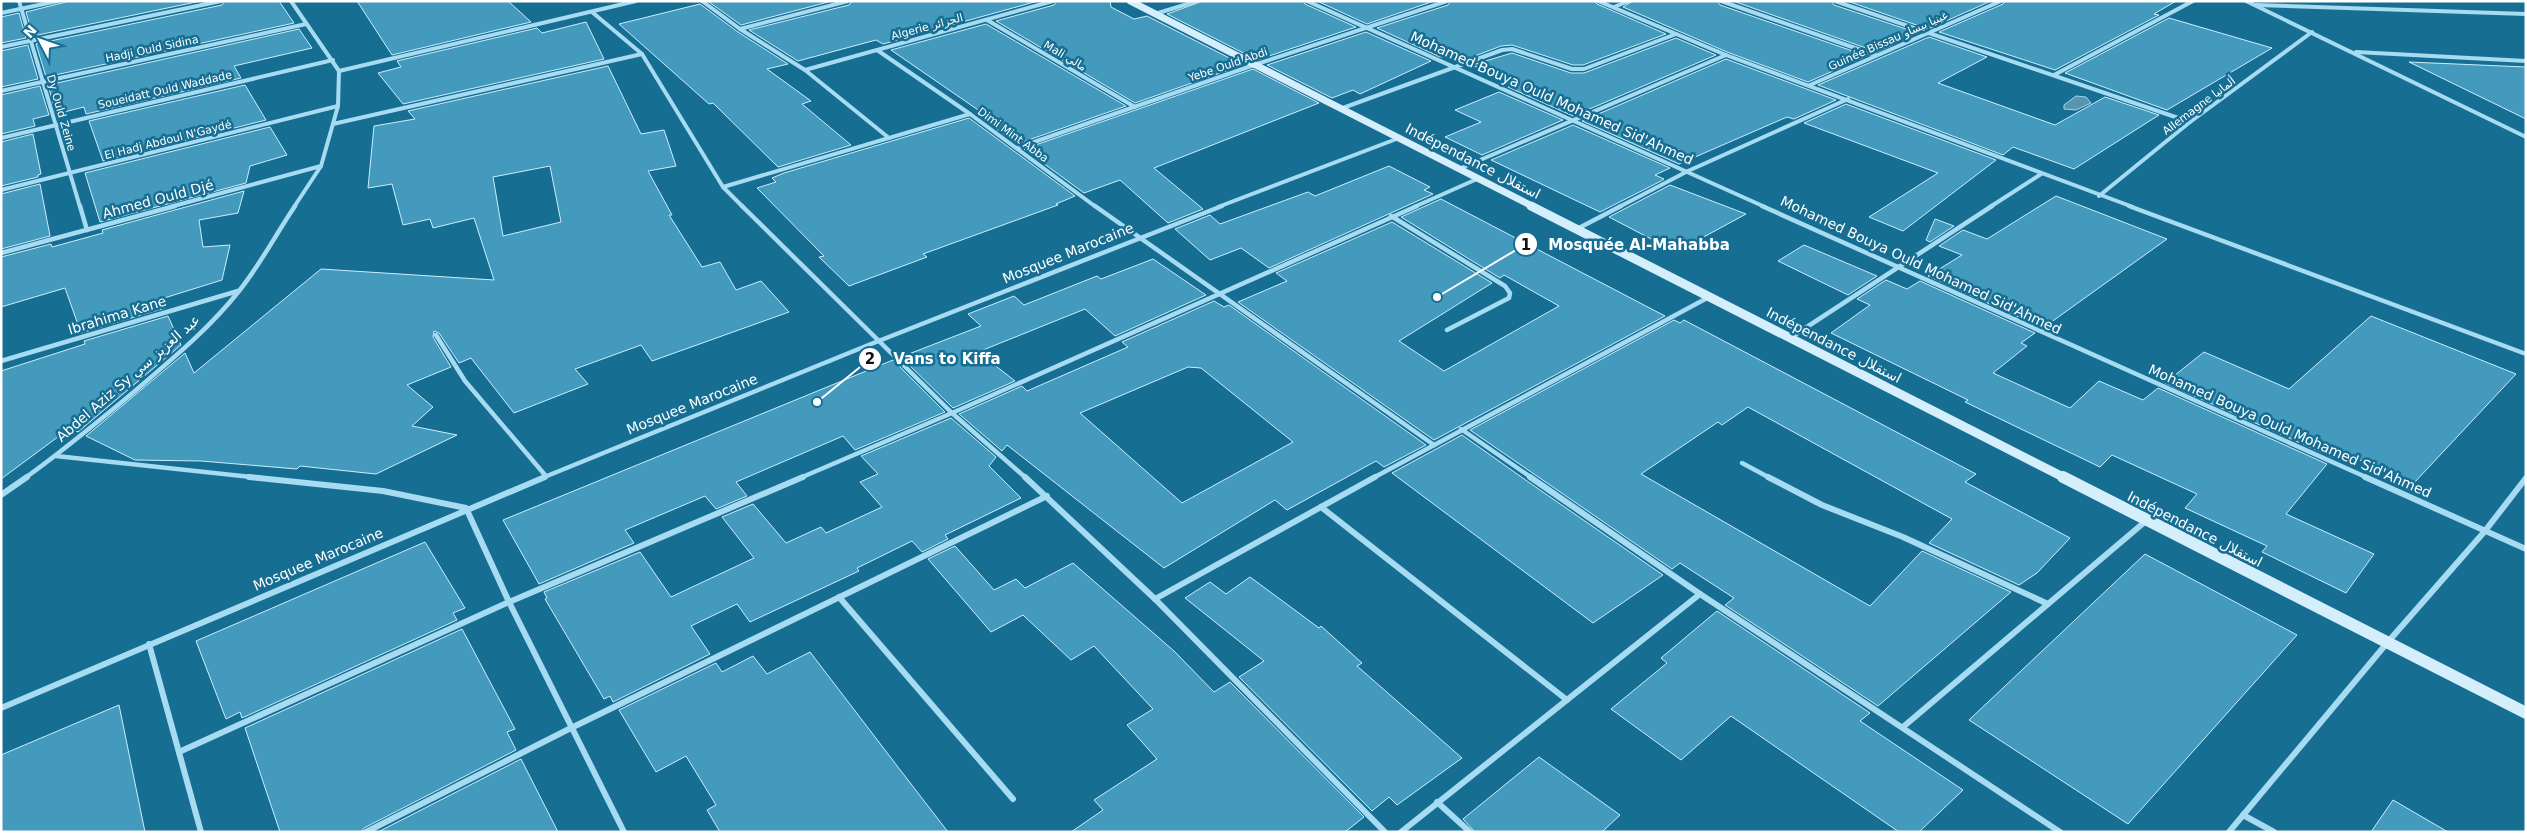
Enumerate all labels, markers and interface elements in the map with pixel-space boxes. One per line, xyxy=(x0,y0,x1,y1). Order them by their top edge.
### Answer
street label: Guinée Bissau غينيا بيساو xyxy=(1826,9,1950,73)
street label: Algerie الجزائر xyxy=(890,11,964,43)
north arrow xyxy=(15,15,65,65)
text: N xyxy=(20,22,40,41)
street label: Mohamed Bouya Ould Mohamed Sid'Ahmed xyxy=(1408,28,1696,168)
street label: Hadji Ould Sidina xyxy=(104,33,200,65)
street label: Mali مالي xyxy=(1041,38,1089,74)
street label: Yebe Ould Abdi xyxy=(1186,45,1269,85)
street label: Soueidatt Ould Waddade xyxy=(97,68,233,112)
street label: Dy Ould Zeine xyxy=(44,73,78,153)
street label: Allemagne ألمانيا xyxy=(2159,74,2238,138)
street label: Dimi Mint Abba xyxy=(975,105,1051,165)
street label: El Hadj Abdoul N'Gaydé xyxy=(103,118,233,162)
street label: Indépendance استقلال xyxy=(1403,120,1543,202)
street label: Ahmed Ould Djé xyxy=(101,176,215,222)
street label: Mohamed Bouya Ould Mohamed Sid'Ahmed xyxy=(1778,193,2064,337)
street label: Mosquee Marocaine xyxy=(1000,219,1136,287)
callout: Mosquée Al-Mahabba xyxy=(1514,229,1740,259)
text: 1 xyxy=(1521,236,1531,254)
text: Mosquée Al-Mahabba xyxy=(1548,236,1730,254)
street label: Ibrahima Kane xyxy=(66,292,168,338)
street label: Indépendance استقلال xyxy=(1764,304,1904,386)
street label: Abdel Aziz Sy عبد العزيز سي xyxy=(53,311,204,445)
callout: Vans to Kiffa xyxy=(858,344,1010,374)
text: 2 xyxy=(865,350,875,368)
text: Vans to Kiffa xyxy=(893,350,1001,368)
street label: Mohamed Bouya Ould Mohamed Sid'Ahmed xyxy=(2146,361,2434,501)
street label: Mosquee Marocaine xyxy=(624,370,760,438)
street label: Indépendance استقلال xyxy=(2125,488,2265,570)
street label: Mosquee Marocaine xyxy=(251,524,385,594)

